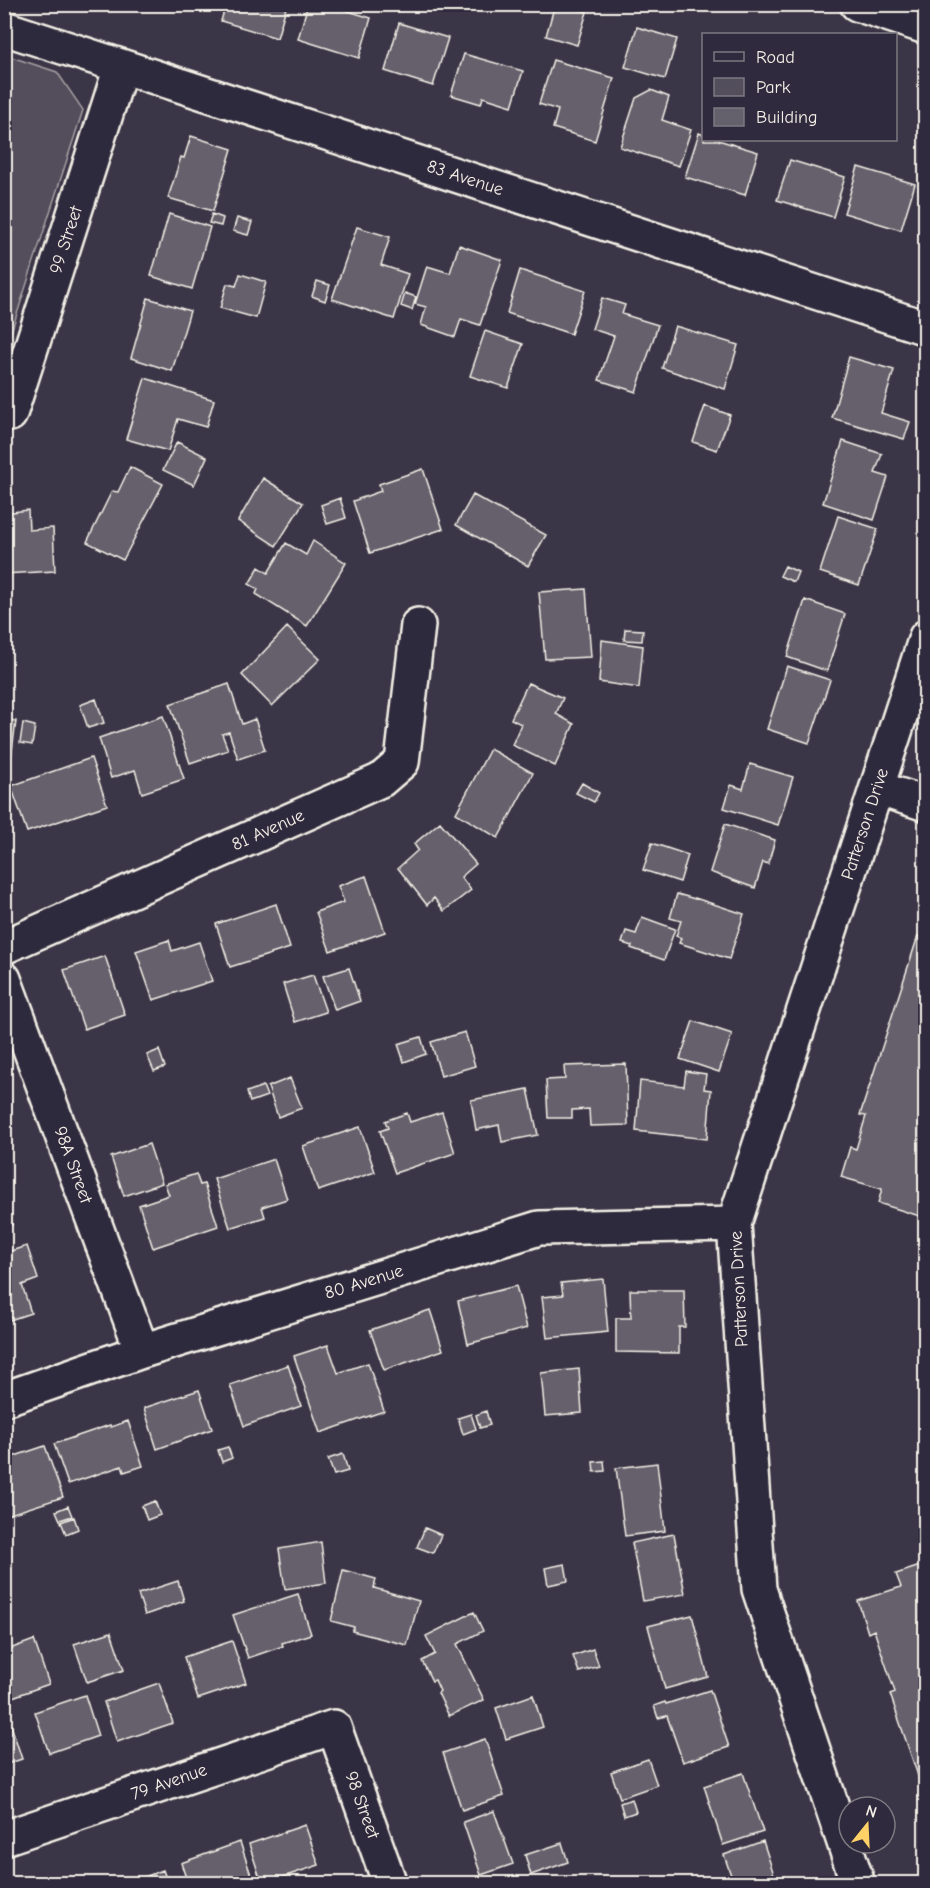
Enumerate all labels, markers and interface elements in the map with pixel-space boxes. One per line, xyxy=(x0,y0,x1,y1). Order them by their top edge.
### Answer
legend xyxy=(702,33,897,141)
text: Road xyxy=(756,47,795,68)
text: Park xyxy=(756,77,791,98)
text: Building xyxy=(756,107,818,128)
street label: 83 Avenue xyxy=(424,156,506,200)
street label: 99 Street xyxy=(45,203,87,277)
street label: Patterson Drive xyxy=(837,765,893,883)
street label: 81 Avenue xyxy=(228,805,308,855)
street label: 98A Street xyxy=(49,1124,97,1207)
street label: Patterson Drive xyxy=(725,1230,753,1348)
street label: 80 Avenue xyxy=(322,1260,406,1304)
street label: 79 Avenue xyxy=(128,1759,210,1805)
street label: 98 Street xyxy=(340,1769,384,1842)
north arrow xyxy=(837,1795,897,1855)
text: N xyxy=(864,1802,879,1822)

